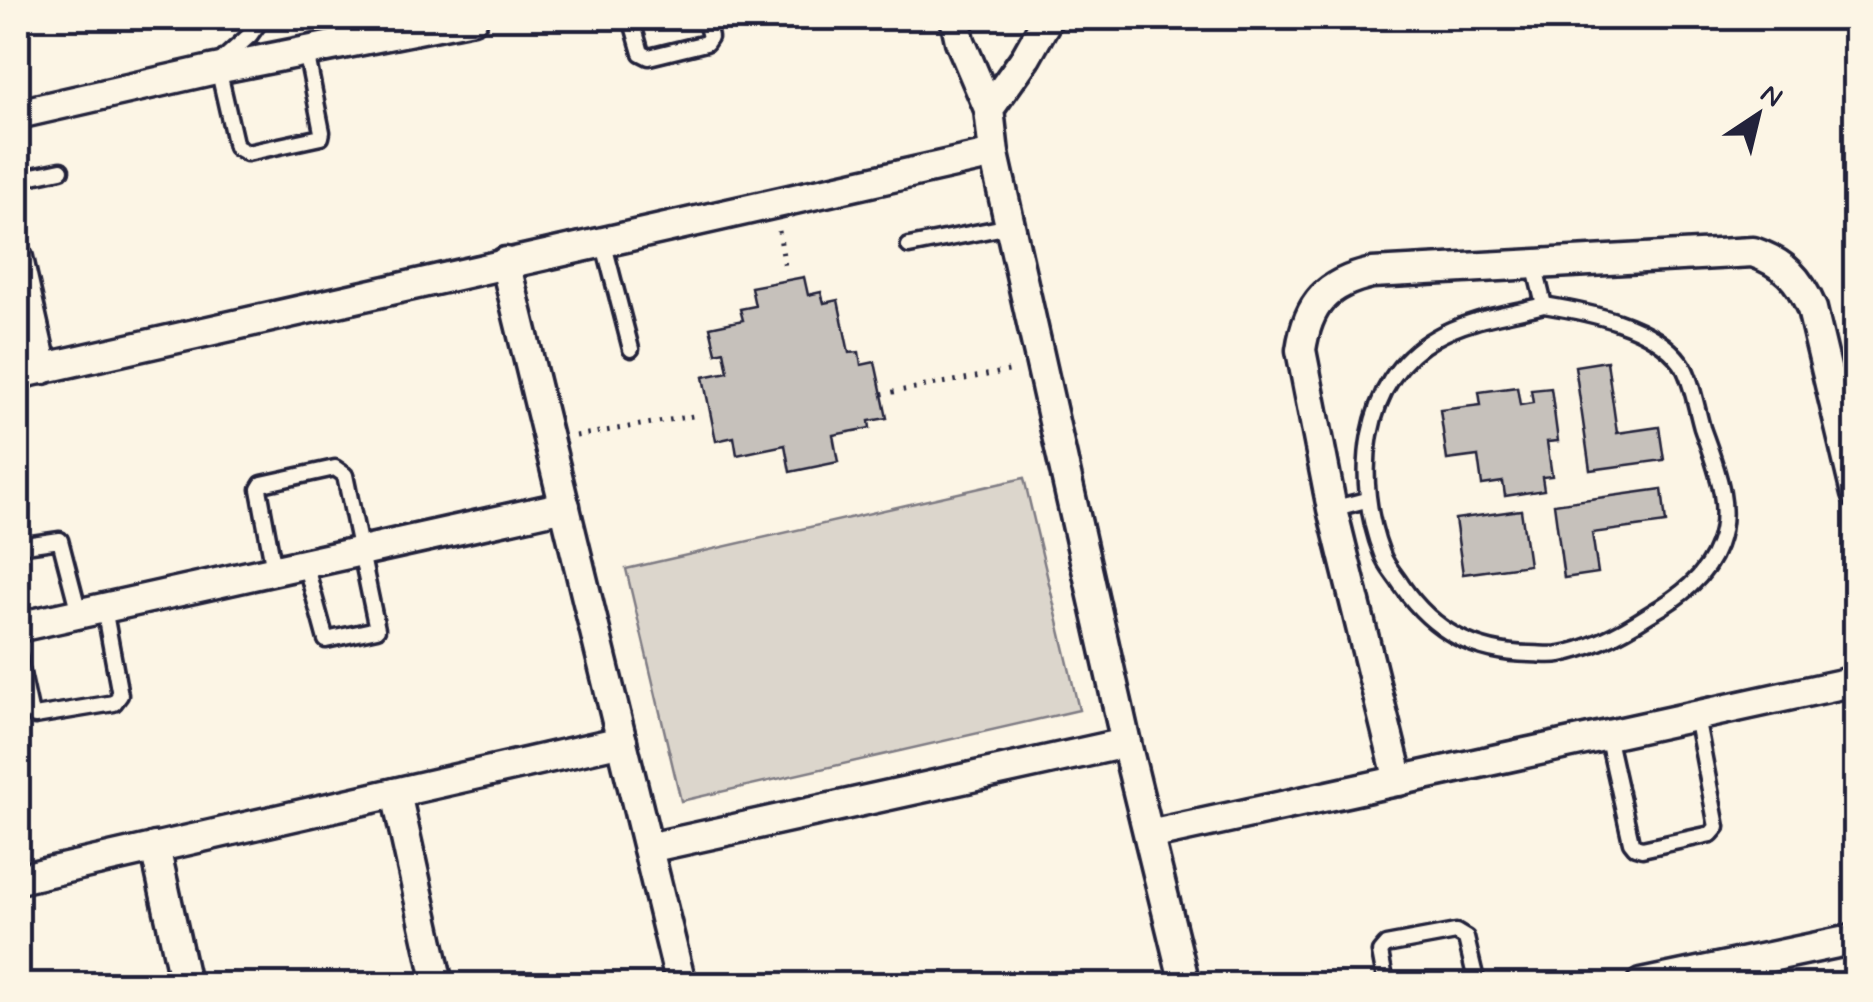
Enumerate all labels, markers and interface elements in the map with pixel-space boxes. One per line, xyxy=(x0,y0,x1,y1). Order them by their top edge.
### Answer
north arrow xyxy=(1708,65,1808,165)
text: N xyxy=(1753,76,1789,117)

